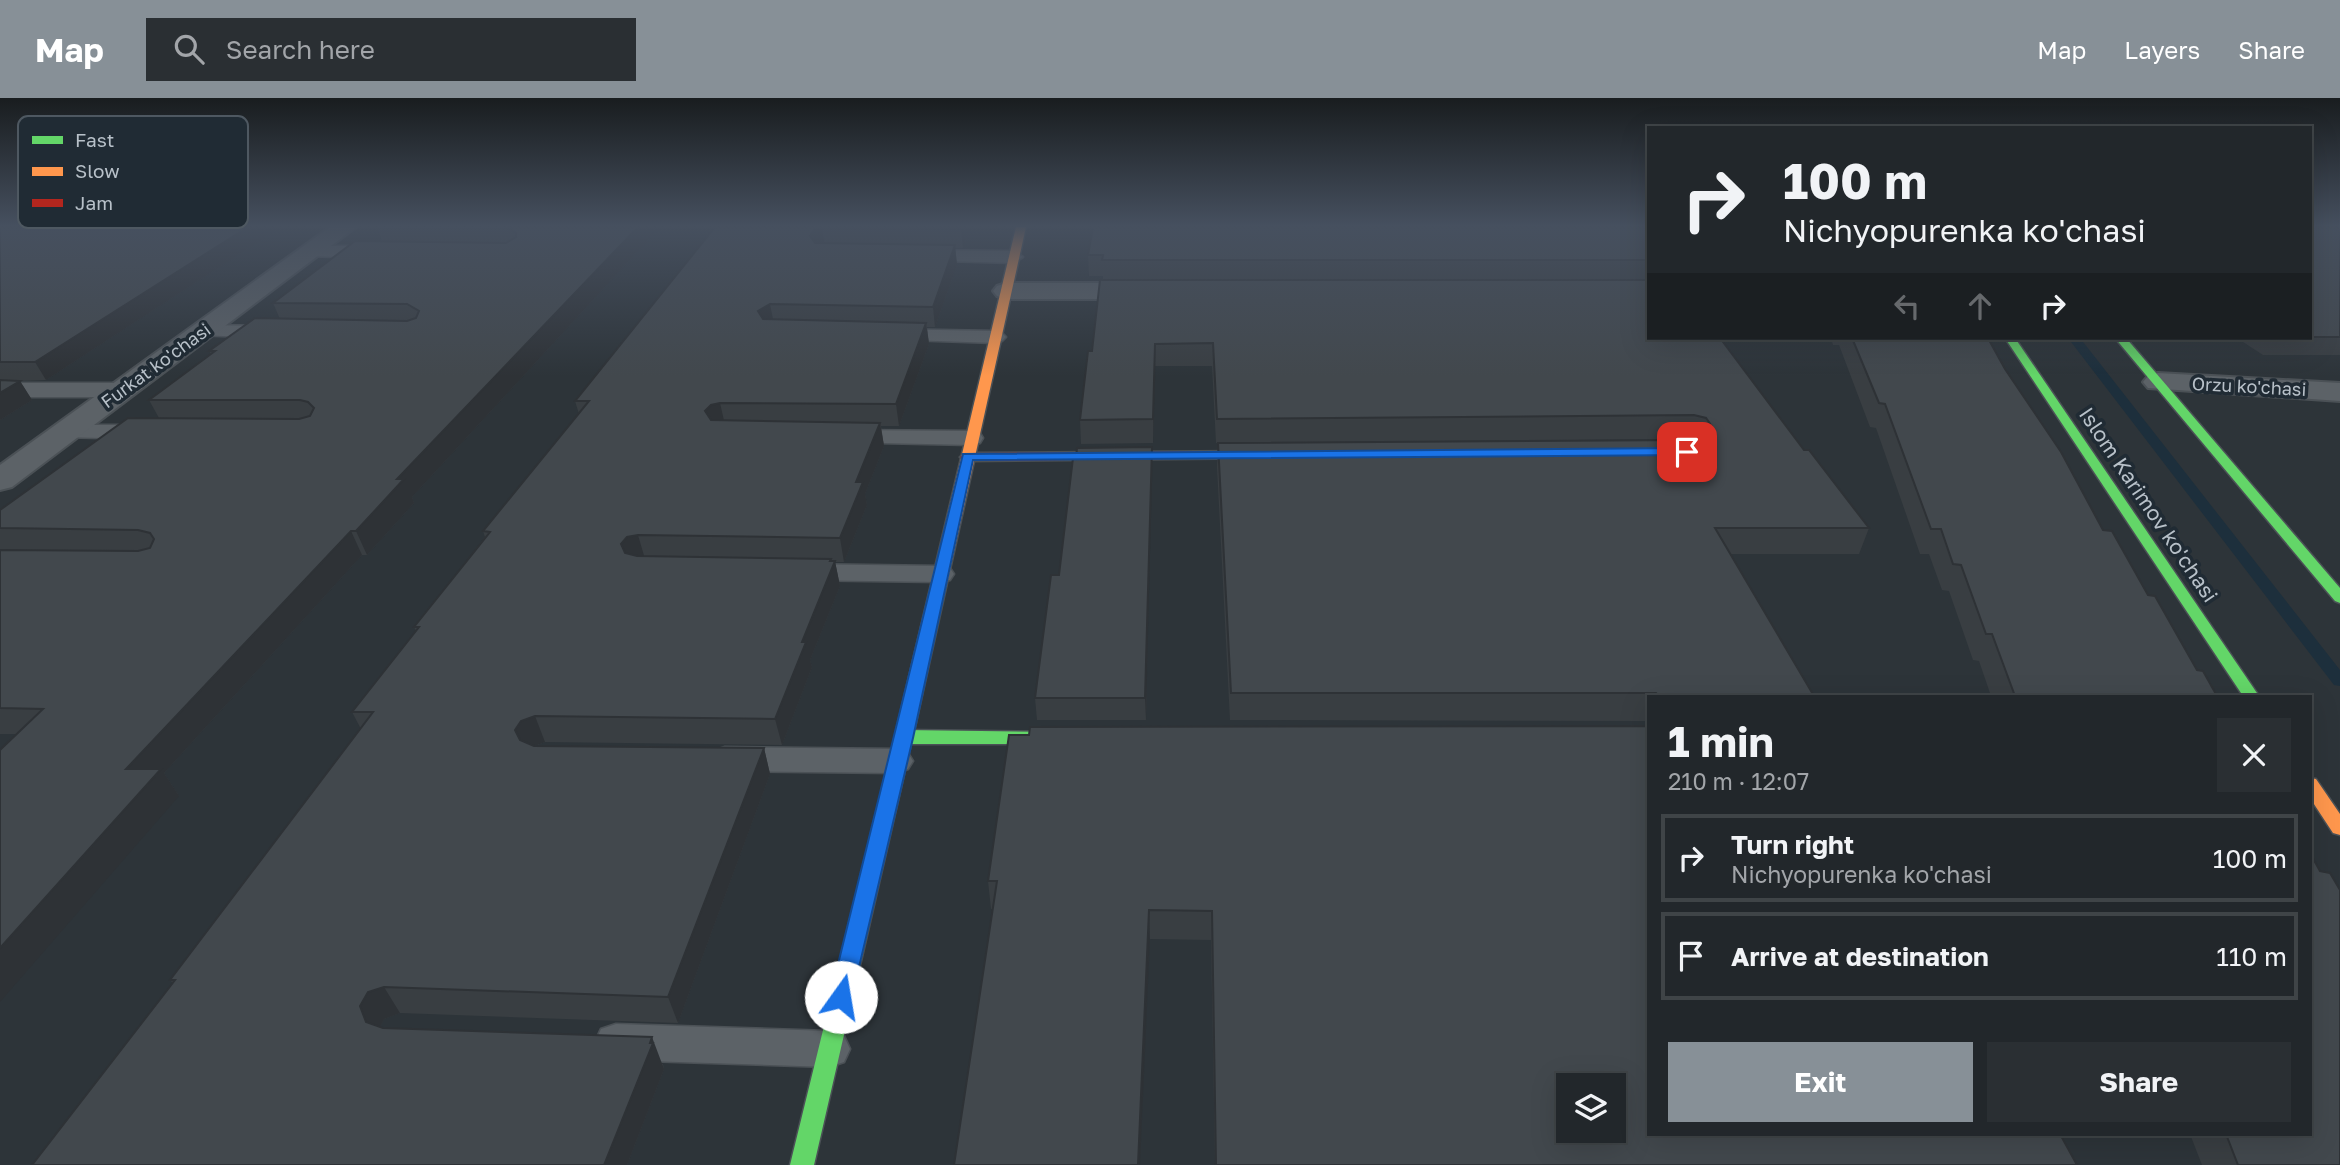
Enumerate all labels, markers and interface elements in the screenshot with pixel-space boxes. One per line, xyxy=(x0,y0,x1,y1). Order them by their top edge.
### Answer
search box xyxy=(146,18,636,81)
text: Map xyxy=(35,30,104,69)
icon: search xyxy=(170,30,208,68)
text: Search here xyxy=(226,34,375,65)
text: Map xyxy=(2037,35,2086,64)
text: Layers xyxy=(2124,35,2200,64)
text: Share xyxy=(2238,35,2305,64)
legend xyxy=(18,116,248,228)
text: Fast xyxy=(75,128,114,151)
text: 100 m xyxy=(1783,151,1927,210)
icon: right xyxy=(1668,154,1759,245)
text: Slow xyxy=(75,159,120,182)
text: Jam xyxy=(75,191,113,214)
text: Nichyopurenka ko'chasi xyxy=(1783,211,2146,249)
icon: left xyxy=(1888,287,1926,325)
icon: ahead xyxy=(1961,287,1999,325)
icon: right xyxy=(2034,287,2072,325)
street label: Furkat ko'chasi xyxy=(96,318,214,412)
street label: Orzu ko'chasi xyxy=(2191,372,2307,400)
street label: Islom Karimov ko'chasi xyxy=(2074,402,2224,607)
pin xyxy=(1657,422,1717,482)
icon: arrive xyxy=(1668,433,1706,471)
text: 1 min xyxy=(1668,716,1774,766)
button: close xyxy=(2217,718,2291,792)
text: 210 m · 12:07 xyxy=(1668,767,1809,795)
text: Turn right xyxy=(1731,829,1854,860)
icon: right xyxy=(1672,839,1710,877)
text: 100 m xyxy=(2213,843,2287,874)
text: Nichyopurenka ko'chasi xyxy=(1731,860,1992,888)
icon: arrive xyxy=(1672,937,1710,975)
text: Arrive at destination xyxy=(1731,941,1989,972)
text: 110 m xyxy=(2216,941,2287,972)
position arrow xyxy=(804,960,878,1034)
button: Exit xyxy=(1668,1042,1973,1122)
button: Share xyxy=(1987,1042,2291,1122)
map controls xyxy=(1556,1073,1626,1143)
button: layers xyxy=(1556,1073,1626,1143)

